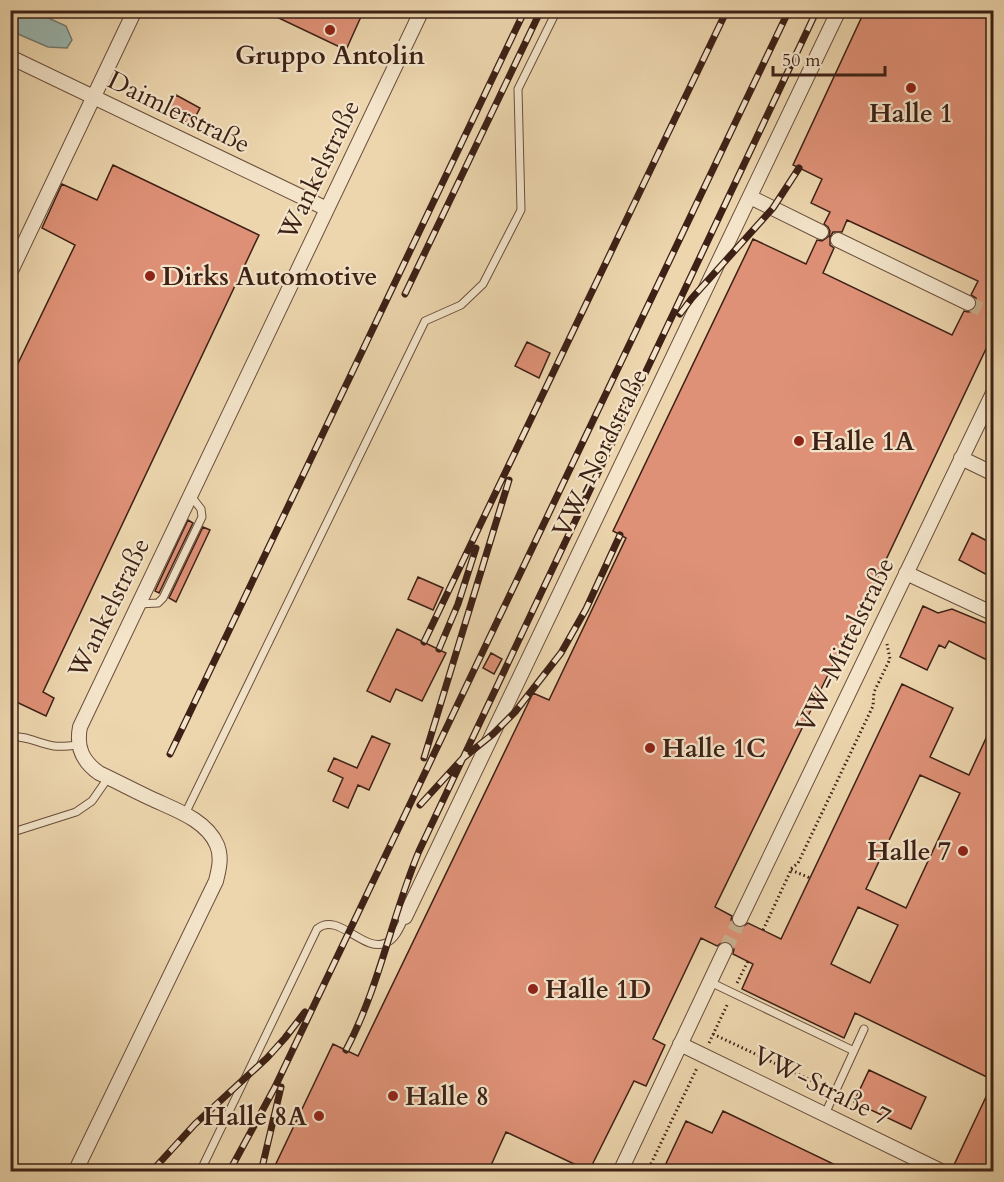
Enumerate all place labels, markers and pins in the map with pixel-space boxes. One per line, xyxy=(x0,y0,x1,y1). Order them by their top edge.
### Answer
marker: Gruppo Antolin xyxy=(323,23,337,37)
place label: Gruppo Antolin xyxy=(235,38,425,73)
marker: Halle 1 xyxy=(904,81,918,95)
place label: Halle 1 xyxy=(869,96,953,131)
place label: Dirks Automotive xyxy=(162,259,377,294)
marker: Dirks Automotive xyxy=(143,269,157,283)
place label: Halle 1A xyxy=(811,424,915,459)
marker: Halle 1A xyxy=(792,434,806,448)
place label: Halle 1C xyxy=(662,731,766,766)
marker: Halle 1C xyxy=(643,741,657,755)
place label: Halle 7 xyxy=(867,834,951,869)
marker: Halle 7 xyxy=(956,844,970,858)
place label: Halle 1D xyxy=(545,972,651,1007)
marker: Halle 1D xyxy=(526,982,540,996)
place label: Halle 8 xyxy=(405,1079,489,1114)
marker: Halle 8 xyxy=(386,1089,400,1103)
place label: Halle 8A xyxy=(203,1099,307,1134)
marker: Halle 8A xyxy=(312,1109,326,1123)

